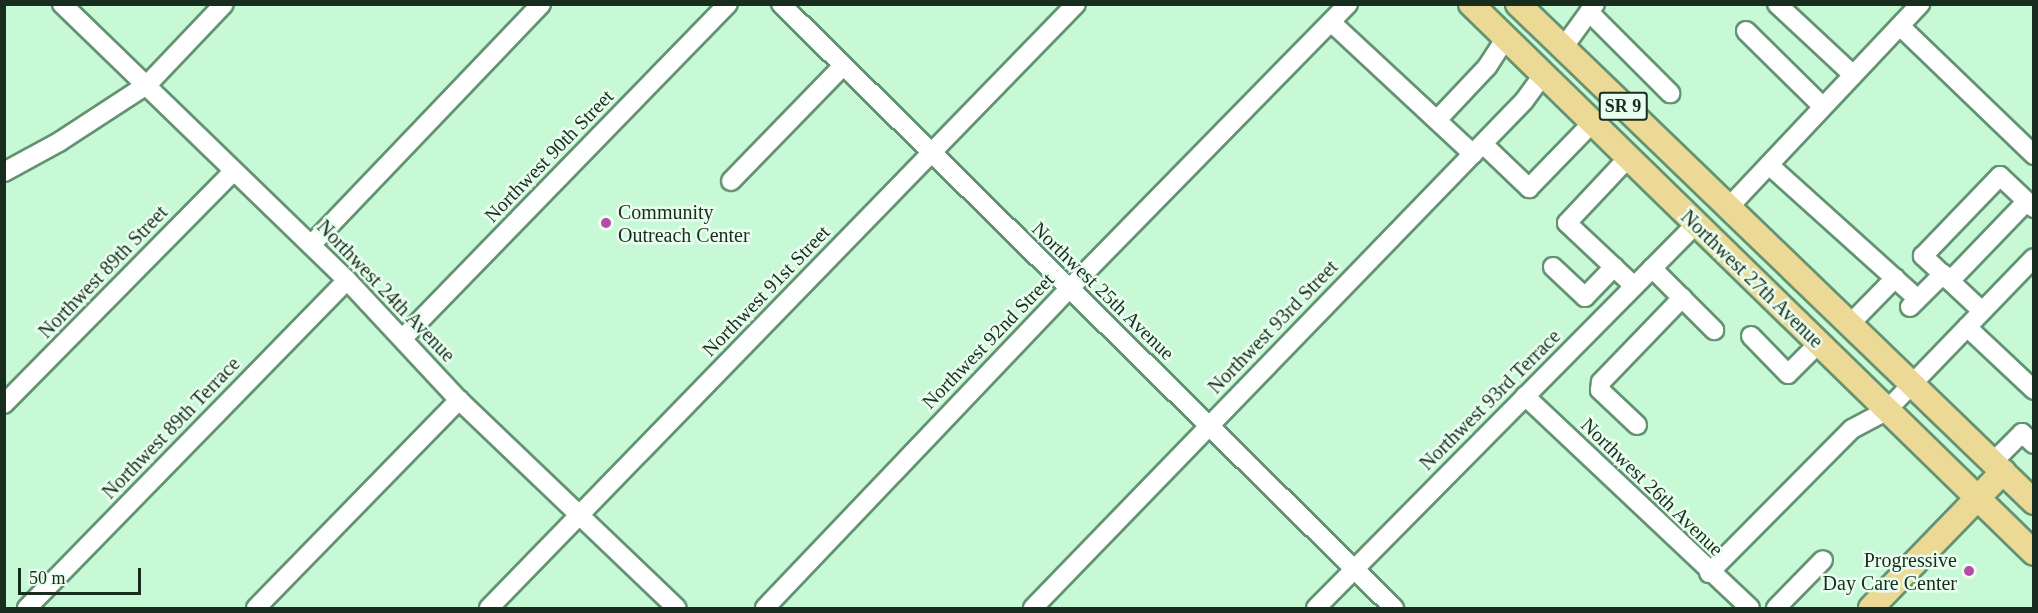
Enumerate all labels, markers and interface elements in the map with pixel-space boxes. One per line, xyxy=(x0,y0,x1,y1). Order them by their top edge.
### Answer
street label: Northwest 90th Street xyxy=(479,85,619,227)
road number: SR 9 xyxy=(1598,91,1648,121)
place label: Community Outreach Center xyxy=(618,200,750,247)
street label: Northwest 89th Street xyxy=(33,201,173,343)
street label: Northwest 27th Avenue xyxy=(1675,205,1829,353)
street label: Northwest 24th Avenue xyxy=(312,214,460,368)
marker: Community Outreach Center xyxy=(599,216,613,230)
street label: Northwest 25th Avenue xyxy=(1026,217,1180,365)
street label: Northwest 91st Street xyxy=(697,220,835,362)
street label: Northwest 93rd Street xyxy=(1203,255,1343,399)
street label: Northwest 92nd Street xyxy=(917,268,1059,414)
street label: Northwest 93rd Terrace xyxy=(1414,324,1566,476)
street label: Northwest 89th Terrace xyxy=(97,352,245,504)
street label: Northwest 26th Avenue xyxy=(1575,413,1729,561)
place label: Progressive Day Care Center xyxy=(1823,548,1957,595)
scale bar xyxy=(21,556,144,594)
marker: Progressive Day Care Center xyxy=(1962,564,1976,578)
text: 50 m xyxy=(29,568,66,588)

